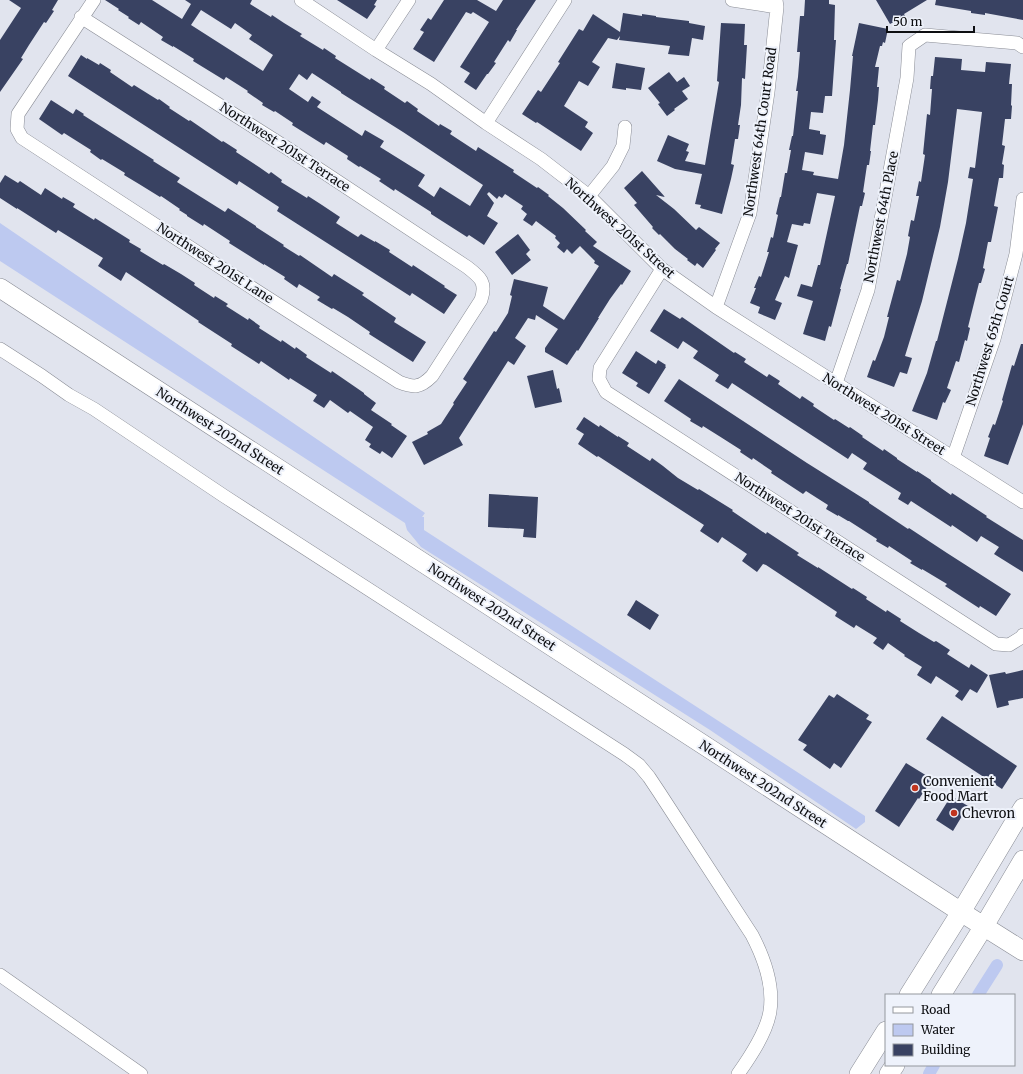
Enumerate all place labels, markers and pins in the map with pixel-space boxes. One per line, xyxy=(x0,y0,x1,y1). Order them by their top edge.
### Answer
place label: Convenient Food Mart xyxy=(923,773,994,805)
marker: Convenient Food Mart xyxy=(910,783,920,793)
place label: Chevron xyxy=(962,805,1015,822)
marker: Chevron xyxy=(949,808,959,818)

